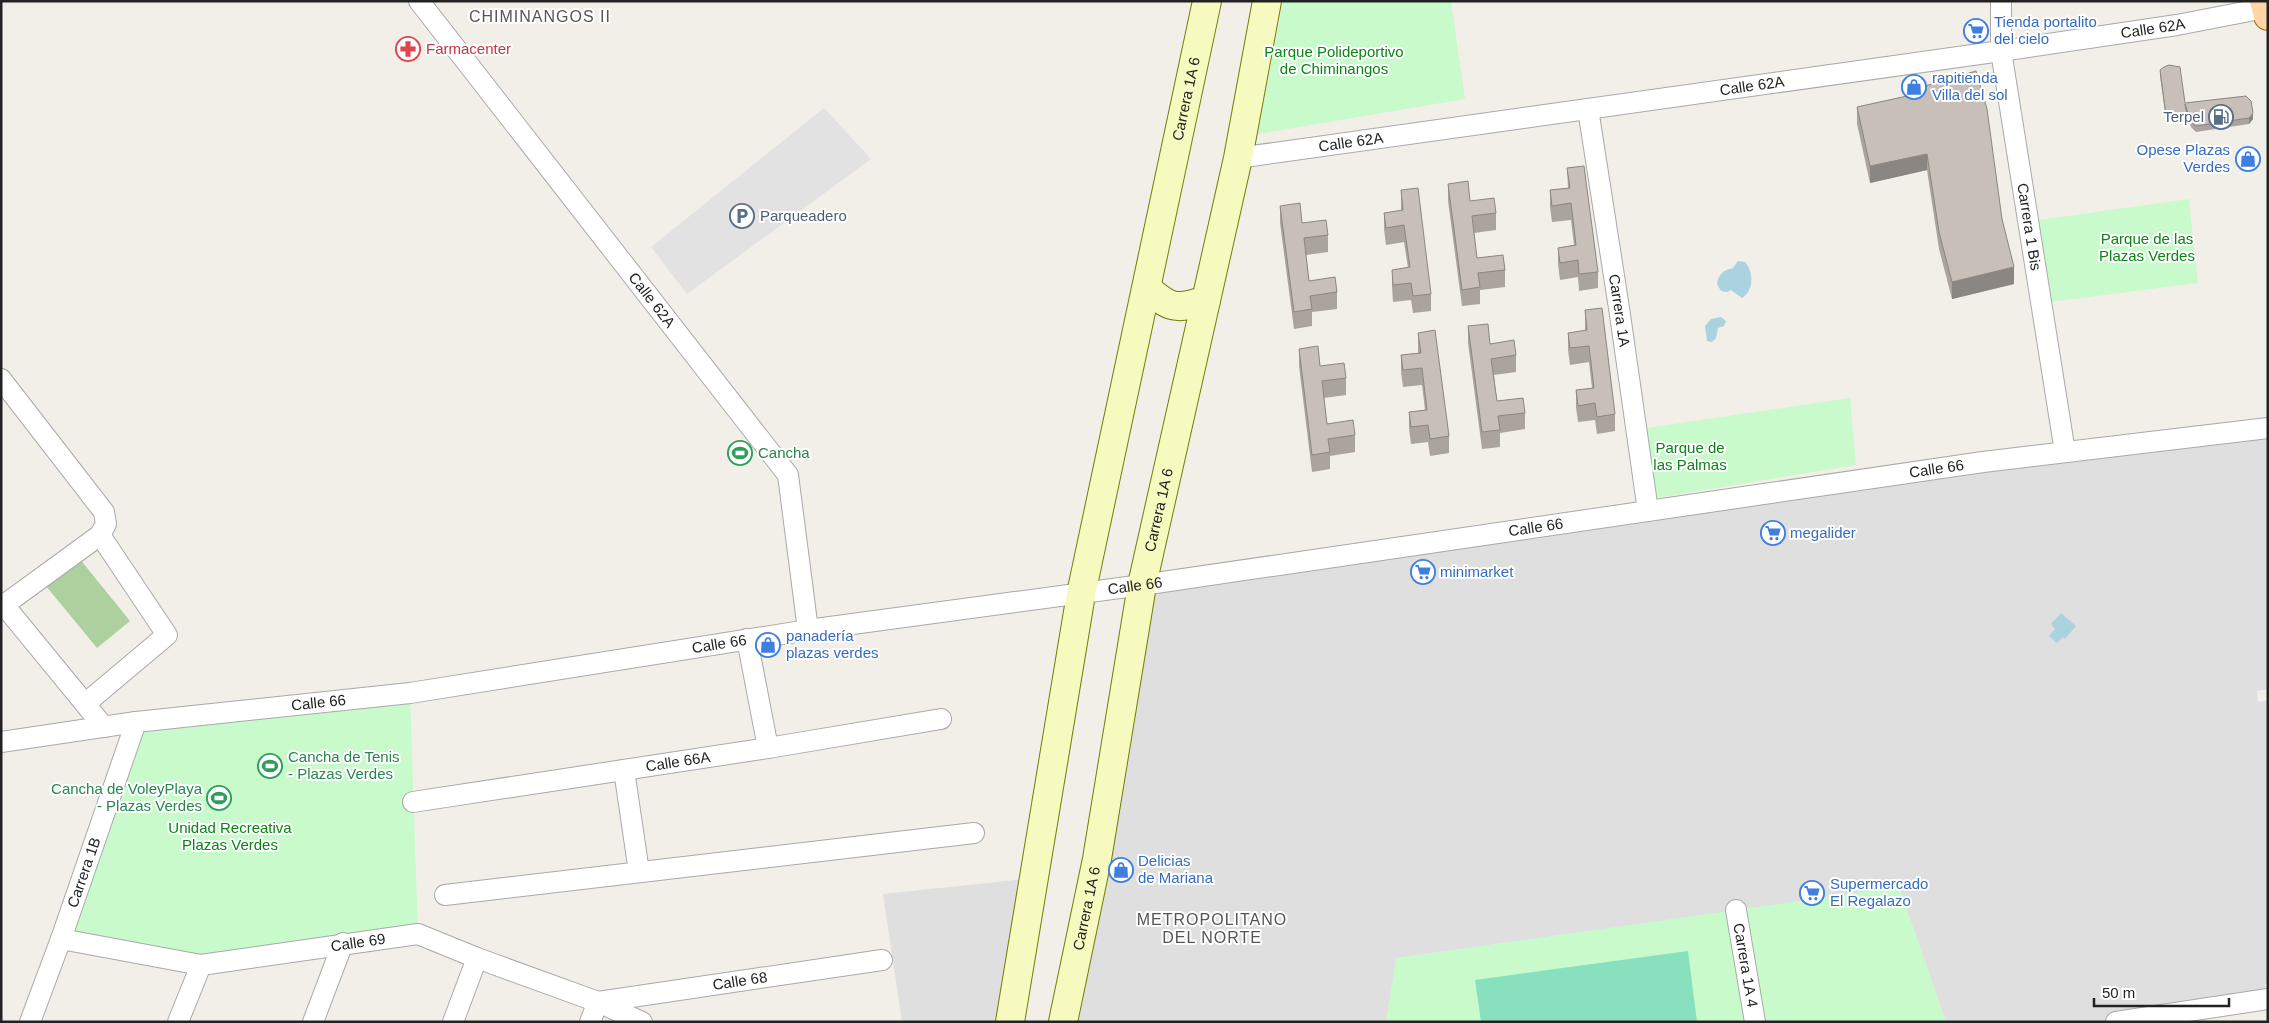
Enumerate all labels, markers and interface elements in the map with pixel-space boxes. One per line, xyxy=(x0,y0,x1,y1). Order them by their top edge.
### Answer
district label: CHIMINANGOS II xyxy=(469,8,611,25)
place label: Tienda portalito del cielo xyxy=(1994,13,2097,47)
street label: Calle 62A xyxy=(2119,15,2187,41)
supermarket icon: Tienda portalito del cielo xyxy=(1963,18,1989,44)
pharmacy icon: Farmacenter xyxy=(395,36,421,62)
place label: Farmacenter xyxy=(426,40,511,57)
park label: Parque Polideportivo de Chiminangos xyxy=(1264,43,1404,77)
street label: Carrera 1A 6 xyxy=(1169,55,1203,142)
place label: rapitienda Villa del sol xyxy=(1932,69,2008,103)
street label: Calle 62A xyxy=(1718,72,1785,98)
shop icon: rapitienda Villa del sol xyxy=(1901,74,1927,100)
fuel station icon: Terpel xyxy=(2208,104,2234,130)
place label: Terpel xyxy=(2163,108,2204,125)
street label: Calle 62A xyxy=(1317,129,1384,155)
place label: Opese Plazas Verdes xyxy=(2137,141,2230,175)
shop icon: Opese Plazas Verdes xyxy=(2235,146,2261,172)
street label: Carrera 1 Bis xyxy=(2014,182,2045,272)
parking icon: Parqueadero xyxy=(729,203,755,229)
place label: Parqueadero xyxy=(760,207,847,224)
park label: Parque de las Plazas Verdes xyxy=(2099,230,2195,264)
street label: Calle 62A xyxy=(626,269,679,331)
street label: Carrera 1A xyxy=(1606,273,1633,348)
park label: Parque de las Palmas xyxy=(1653,439,1727,473)
sports icon: Cancha xyxy=(727,440,753,466)
place label: Cancha xyxy=(758,444,810,461)
street label: Calle 66 xyxy=(1908,456,1965,481)
street label: Carrera 1A 6 xyxy=(1141,467,1176,553)
street label: Calle 66 xyxy=(1507,515,1564,539)
supermarket icon: megalider xyxy=(1760,520,1786,546)
place label: megalider xyxy=(1790,524,1856,541)
supermarket icon: minimarket xyxy=(1410,559,1436,585)
place label: minimarket xyxy=(1440,563,1514,580)
street label: Calle 66 xyxy=(1107,573,1164,598)
place label: panadería plazas verdes xyxy=(786,627,879,661)
street label: Calle 66 xyxy=(691,631,748,656)
shop icon: panadería plazas verdes xyxy=(755,632,781,658)
street label: Calle 66 xyxy=(290,691,347,714)
place label: Cancha de Tenis - Plazas Verdes xyxy=(288,748,399,782)
street label: Calle 66A xyxy=(644,748,711,775)
sports icon: Cancha de Tenis - Plazas Verdes xyxy=(257,753,283,779)
place label: Cancha de VoleyPlaya - Plazas Verdes xyxy=(51,780,203,814)
sports icon: Cancha de VoleyPlaya - Plazas Verdes xyxy=(206,785,232,811)
park label: Unidad Recreativa Plazas Verdes xyxy=(168,819,292,853)
street label: Carrera 1B xyxy=(64,835,104,910)
place label: Delicias de Mariana xyxy=(1138,852,1214,886)
shop icon: Delicias de Mariana xyxy=(1108,857,1134,883)
street label: Carrera 1A 6 xyxy=(1069,865,1103,952)
place label: Supermercado El Regalazo xyxy=(1830,875,1928,909)
supermarket icon: Supermercado El Regalazo xyxy=(1799,880,1825,906)
district label: METROPOLITANO DEL NORTE xyxy=(1137,911,1287,946)
street label: Carrera 1A 4 xyxy=(1730,922,1761,1008)
street label: Calle 69 xyxy=(329,930,386,954)
street label: Calle 68 xyxy=(711,968,768,993)
scale bar xyxy=(2094,976,2229,1008)
text: 50 m xyxy=(2102,984,2135,1001)

